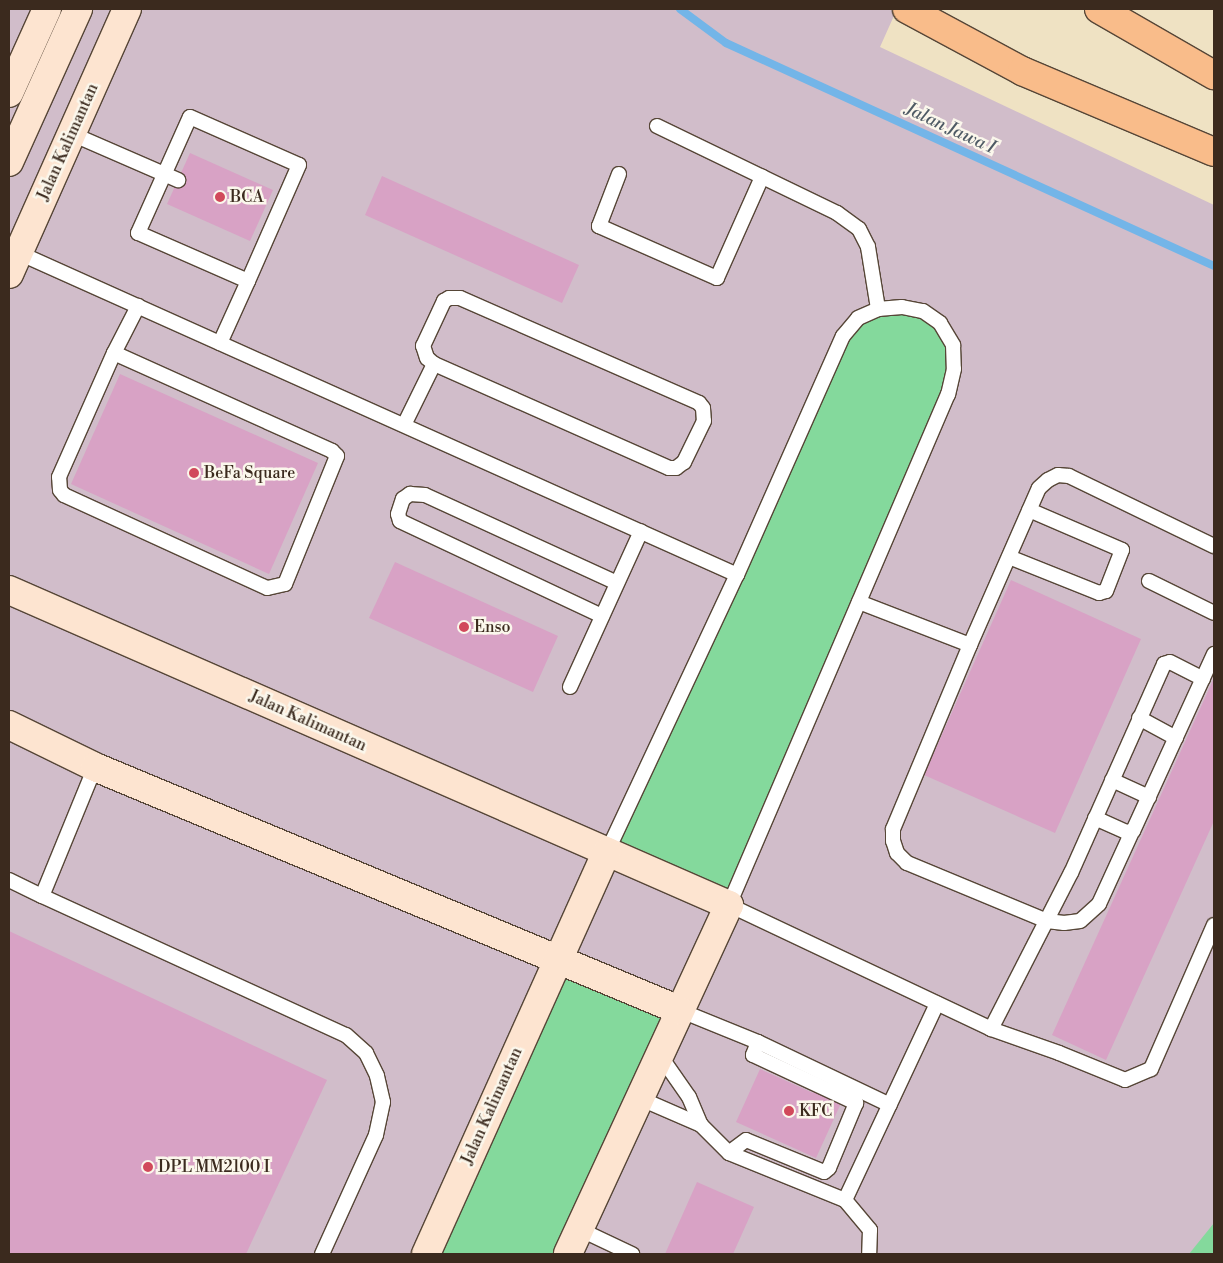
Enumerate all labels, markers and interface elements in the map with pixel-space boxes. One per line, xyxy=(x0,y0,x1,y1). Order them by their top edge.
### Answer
street label: Jalan Kalimantan xyxy=(34,80,102,204)
water label: Jalan Jawa I xyxy=(902,99,998,159)
place label: BCA xyxy=(230,187,264,207)
marker: BCA xyxy=(214,191,226,203)
place label: BeFa Square xyxy=(204,463,295,483)
marker: BeFa Square xyxy=(188,467,200,479)
place label: Enso xyxy=(474,617,511,637)
marker: Enso xyxy=(458,621,470,633)
street label: Jalan Kalimantan xyxy=(246,687,370,755)
street label: Jalan Kalimantan xyxy=(458,1044,526,1168)
place label: KFC xyxy=(799,1101,832,1121)
marker: KFC xyxy=(783,1105,795,1117)
place label: DPL MM2100 I xyxy=(158,1157,270,1177)
marker: DPL MM2100 I xyxy=(142,1161,154,1173)

